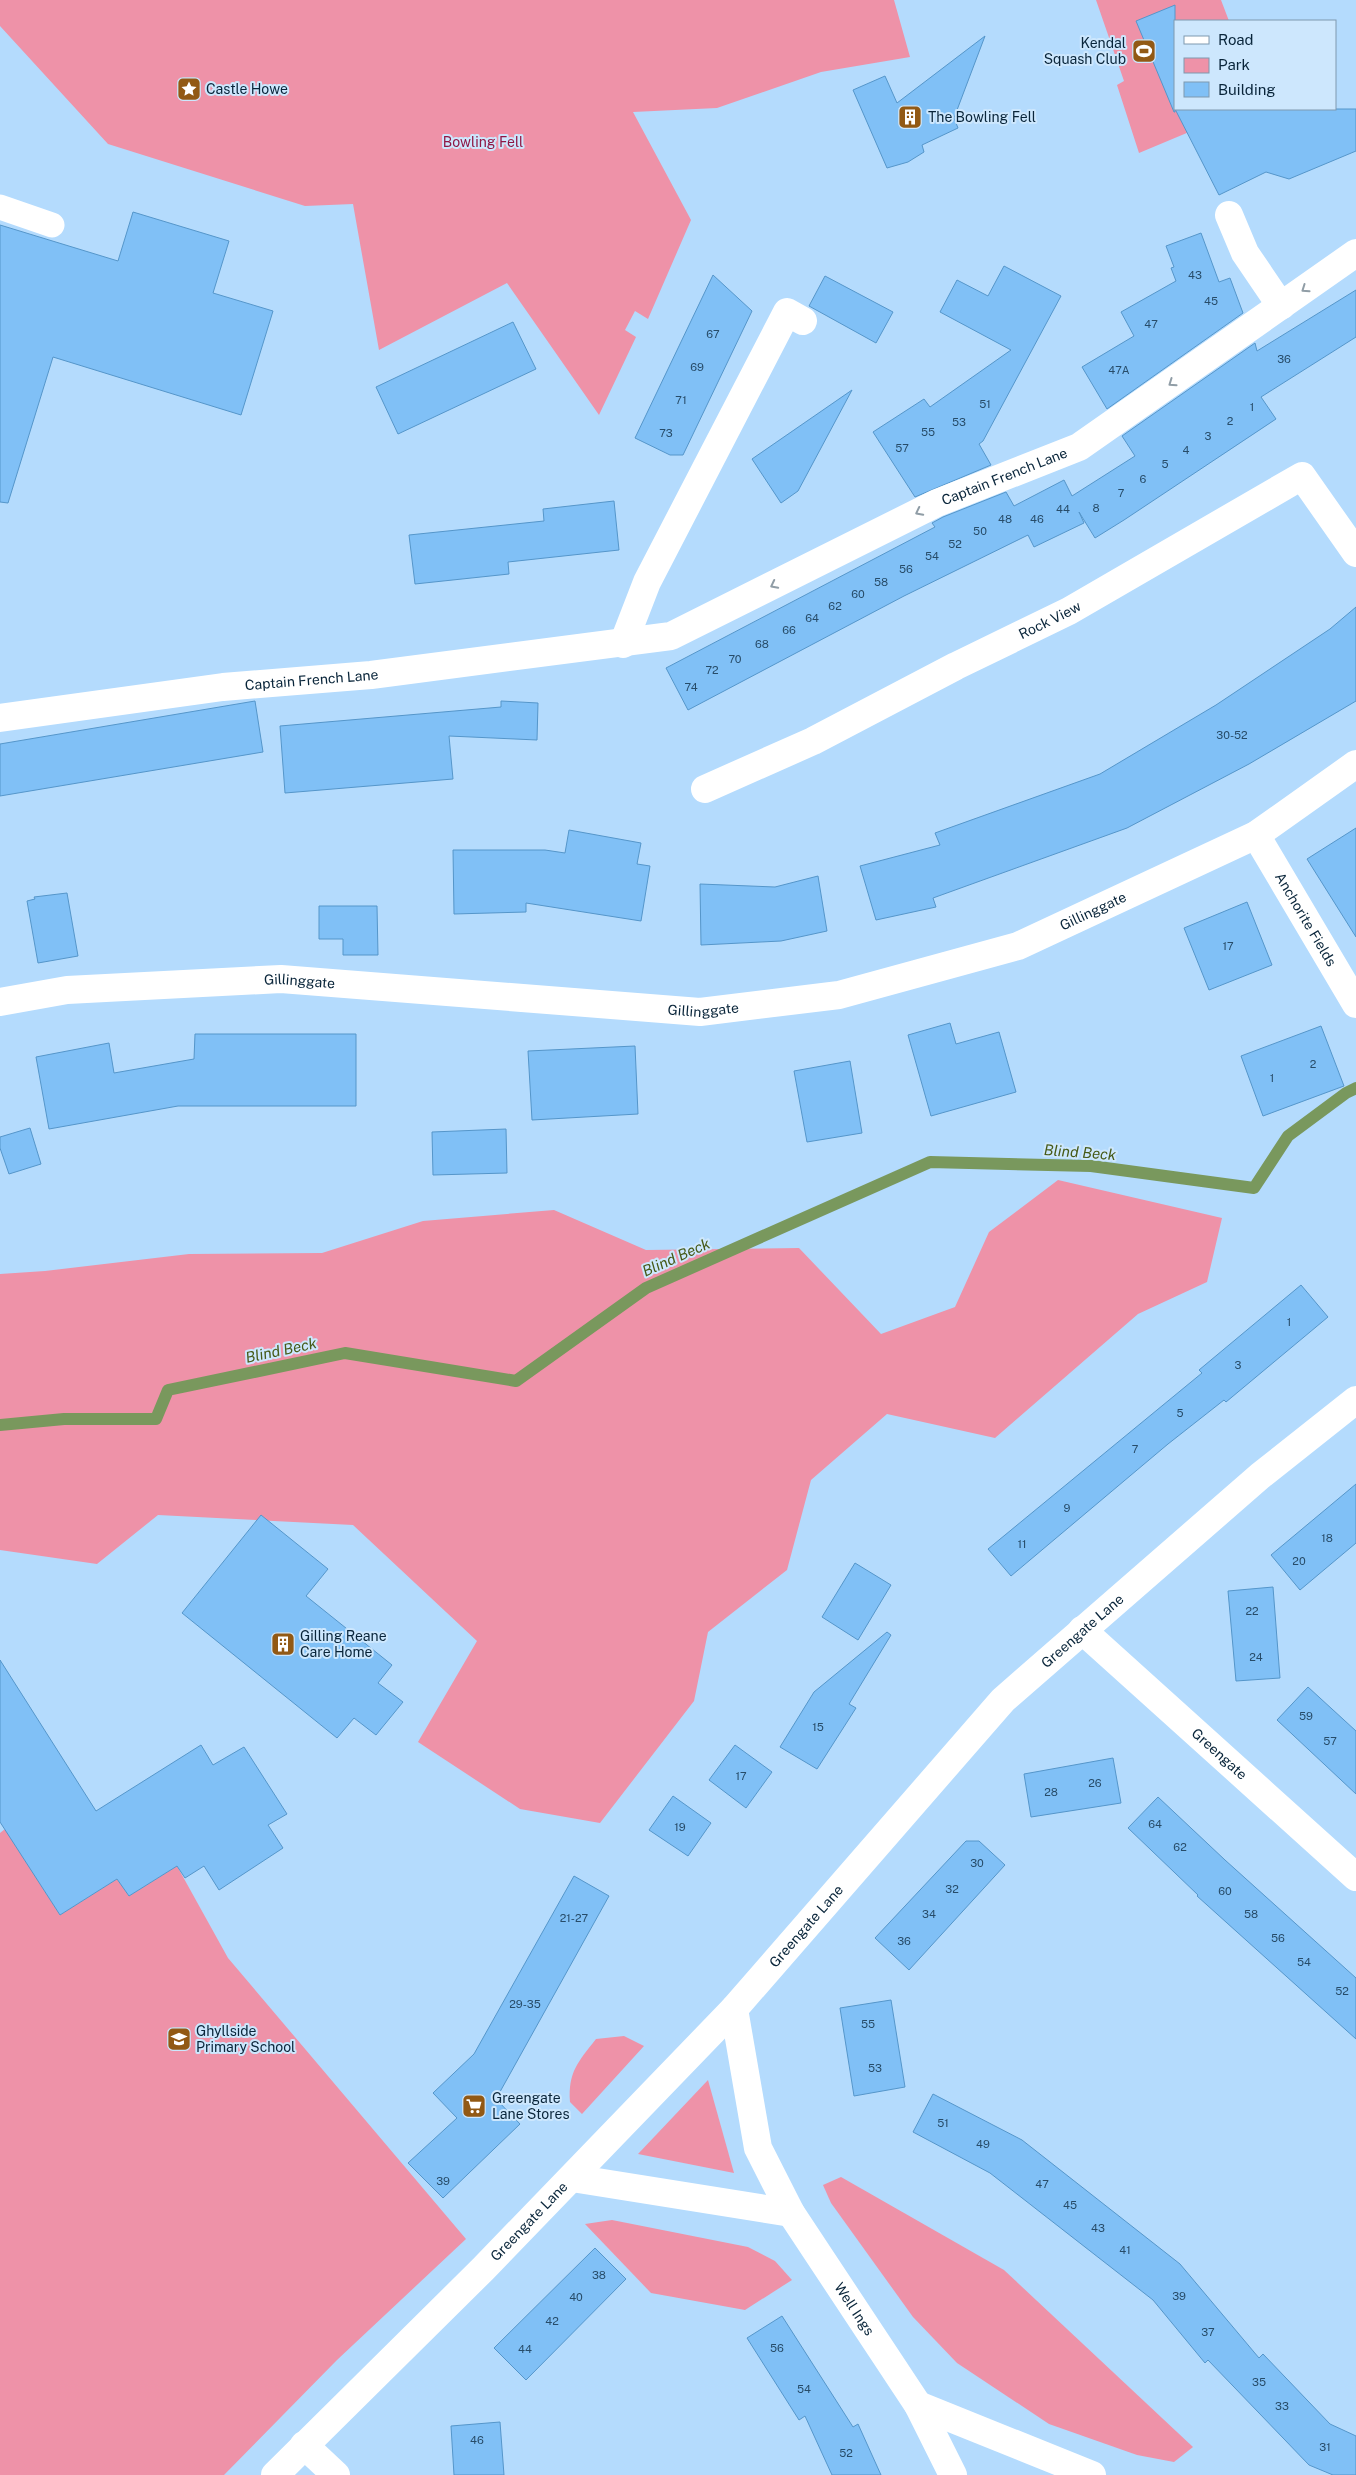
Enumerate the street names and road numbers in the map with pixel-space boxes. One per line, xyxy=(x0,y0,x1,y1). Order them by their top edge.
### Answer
street label: Captain French Lane xyxy=(939,444,1070,508)
street label: Rock View xyxy=(1016,598,1084,642)
street label: Captain French Lane xyxy=(244,666,379,693)
street label: Anchorite Fields xyxy=(1272,870,1340,969)
street label: Gillinggate xyxy=(1057,889,1129,933)
street label: Gillinggate xyxy=(264,971,336,991)
street label: Gillinggate xyxy=(667,999,740,1020)
street label: Greengate Lane xyxy=(1038,1591,1127,1671)
street label: Greengate xyxy=(1189,1725,1250,1783)
street label: Greengate Lane xyxy=(766,1882,846,1970)
street label: Greengate Lane xyxy=(487,2178,571,2264)
street label: Well Ings xyxy=(831,2280,878,2338)

